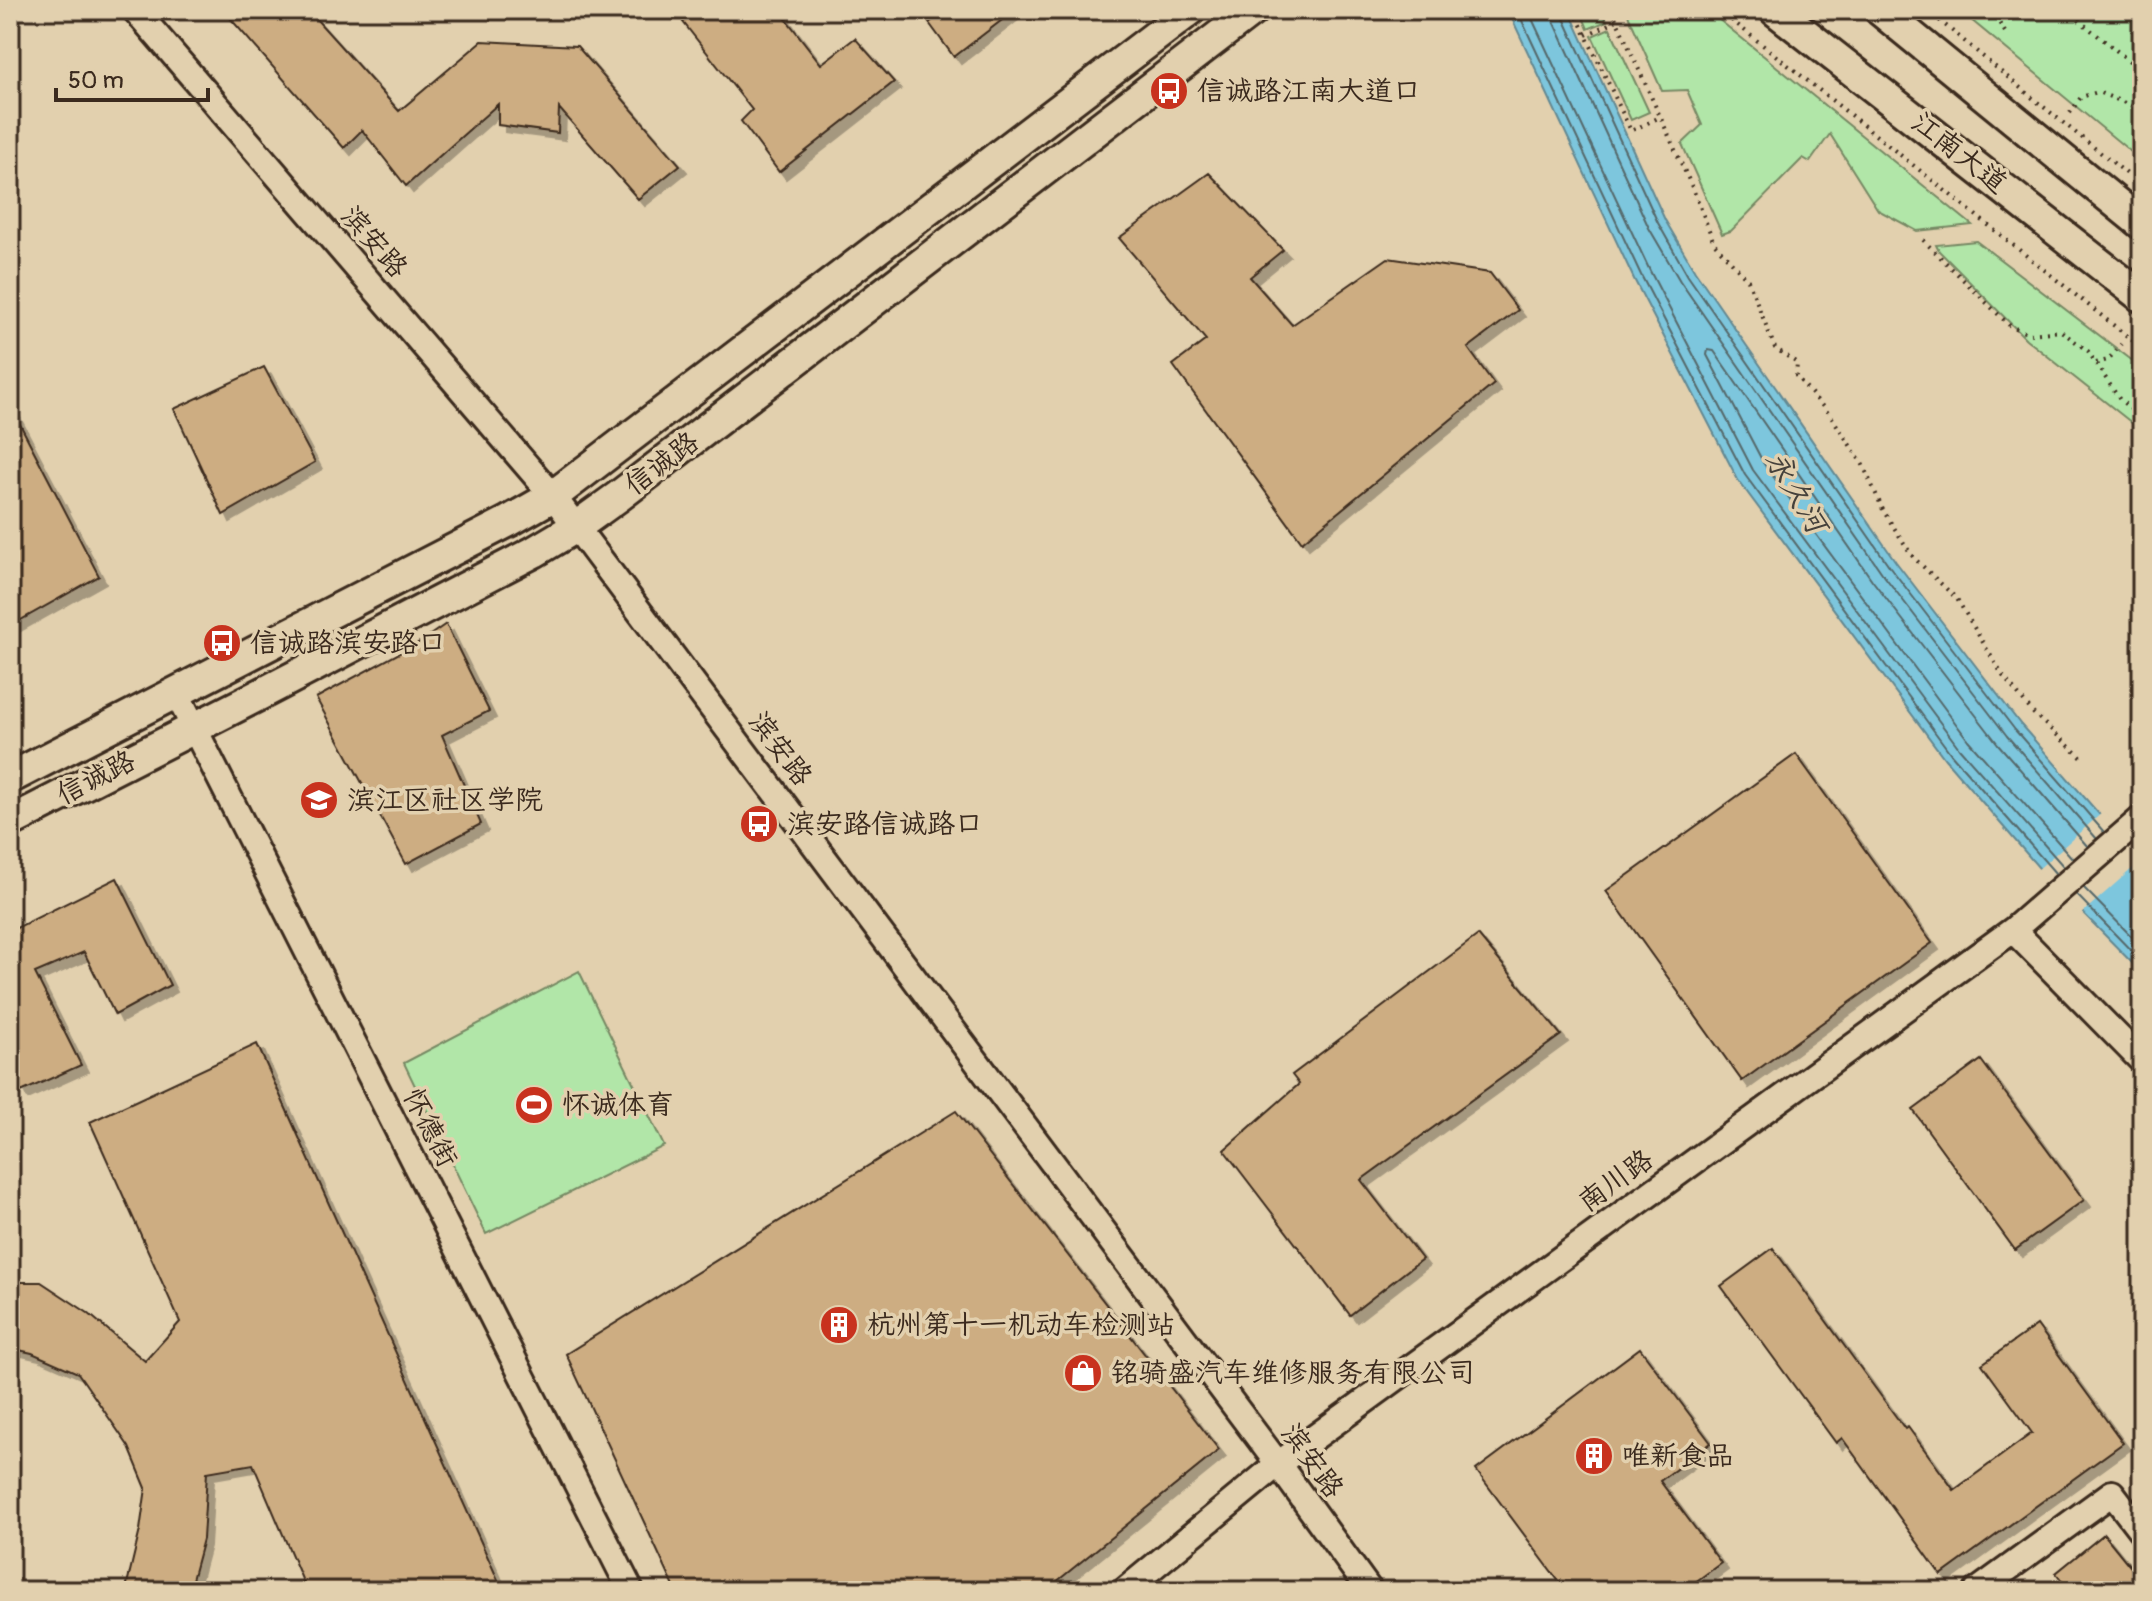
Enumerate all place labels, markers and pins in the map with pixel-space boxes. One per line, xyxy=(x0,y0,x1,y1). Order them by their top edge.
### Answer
bus stop icon: 信诚路江南大道口 xyxy=(1148,70,1190,112)
place label: 信诚路江南大道口 xyxy=(1197,74,1421,109)
bus stop icon: 信诚路滨安路口 xyxy=(201,622,243,664)
place label: 信诚路滨安路口 xyxy=(250,626,446,661)
school or university icon: 滨江区社区学院 xyxy=(298,779,340,821)
place label: 滨江区社区学院 xyxy=(347,783,543,818)
bus stop icon: 滨安路信诚路口 xyxy=(738,803,780,845)
place label: 滨安路信诚路口 xyxy=(787,807,983,842)
sports icon: 怀诚体育 xyxy=(513,1084,555,1126)
place label: 怀诚体育 xyxy=(562,1088,674,1123)
building icon: 杭州第十一机动车检测站 xyxy=(818,1304,860,1346)
place label: 杭州第十一机动车检测站 xyxy=(867,1308,1175,1343)
shop icon: 铭骑盛汽车维修服务有限公司 xyxy=(1062,1352,1104,1394)
place label: 铭骑盛汽车维修服务有限公司 xyxy=(1111,1356,1475,1391)
building icon: 唯新食品 xyxy=(1573,1435,1615,1477)
place label: 唯新食品 xyxy=(1622,1439,1734,1474)

